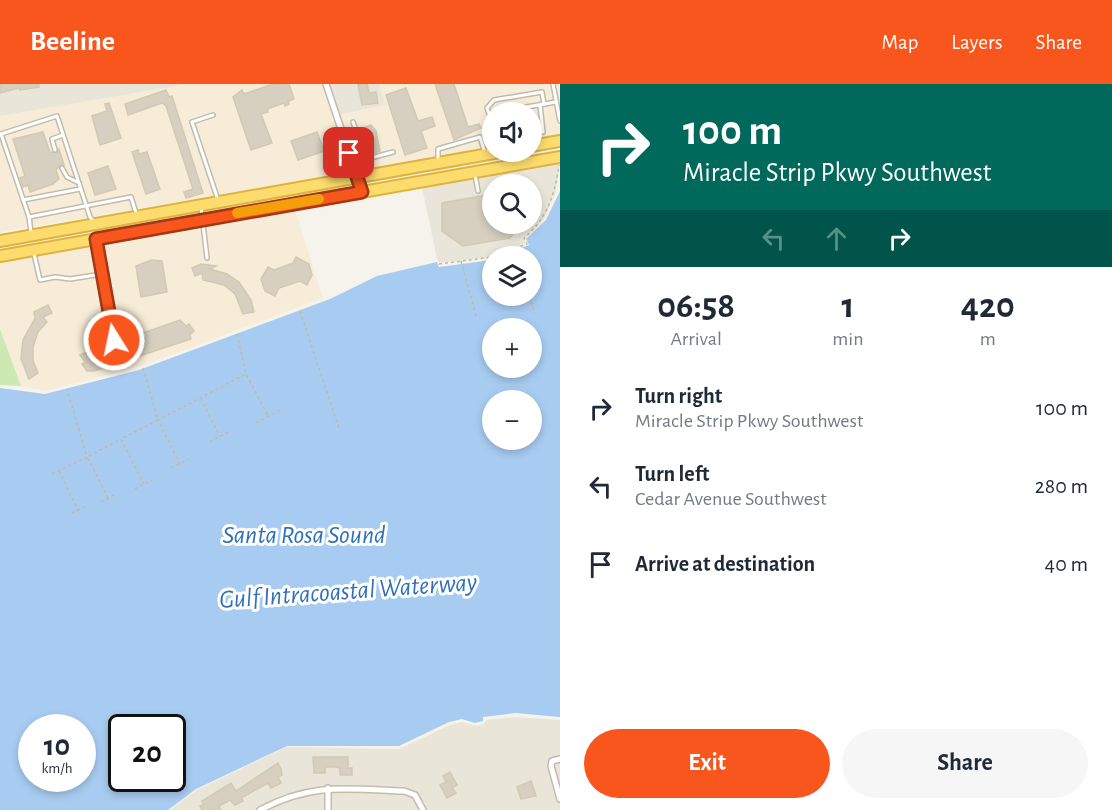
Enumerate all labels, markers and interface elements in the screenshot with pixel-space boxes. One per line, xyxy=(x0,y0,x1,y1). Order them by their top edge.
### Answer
text: Beeline xyxy=(30,28,115,56)
text: Map xyxy=(882,32,918,53)
text: Layers xyxy=(951,32,1002,53)
text: Share xyxy=(1035,32,1082,53)
map controls xyxy=(482,102,542,450)
button: sound xyxy=(482,102,542,162)
icon: right xyxy=(584,108,662,186)
text: 100 m xyxy=(683,110,782,152)
pin xyxy=(323,127,374,178)
icon: arrive xyxy=(332,136,365,169)
text: Miracle Strip Pkwy Southwest xyxy=(683,159,991,186)
button: search xyxy=(482,174,542,234)
icon: left xyxy=(757,222,790,255)
icon: ahead xyxy=(820,222,853,255)
icon: right xyxy=(883,222,916,255)
button: layers xyxy=(482,246,542,306)
text: 06:58 xyxy=(657,288,735,324)
text: 1 xyxy=(841,288,854,324)
text: 420 xyxy=(961,288,1015,324)
position arrow xyxy=(82,308,146,372)
button: + xyxy=(482,318,542,378)
text: Arrival xyxy=(670,329,722,349)
text: min xyxy=(832,329,864,349)
text: m xyxy=(980,329,996,349)
text: Turn right xyxy=(635,385,722,407)
button: − xyxy=(482,390,542,450)
icon: right xyxy=(584,392,617,425)
text: 100 m xyxy=(1036,397,1088,419)
text: Miracle Strip Pkwy Southwest xyxy=(635,411,863,431)
text: Turn left xyxy=(635,463,709,485)
icon: left xyxy=(584,470,617,503)
text: 280 m xyxy=(1035,475,1088,497)
text: Cedar Avenue Southwest xyxy=(635,489,827,509)
water label: Santa Rosa Sound xyxy=(222,522,386,548)
icon: arrive xyxy=(584,548,617,581)
text: Arrive at destination xyxy=(635,553,815,575)
text: 40 m xyxy=(1045,553,1088,575)
water label: Gulf Intracoastal Waterway xyxy=(218,569,478,613)
speed limit sign: 20 xyxy=(108,714,186,792)
button: Exit xyxy=(584,729,830,798)
button: Share xyxy=(842,729,1088,798)
text: 10 xyxy=(44,731,70,761)
text: km/h xyxy=(42,761,72,776)

